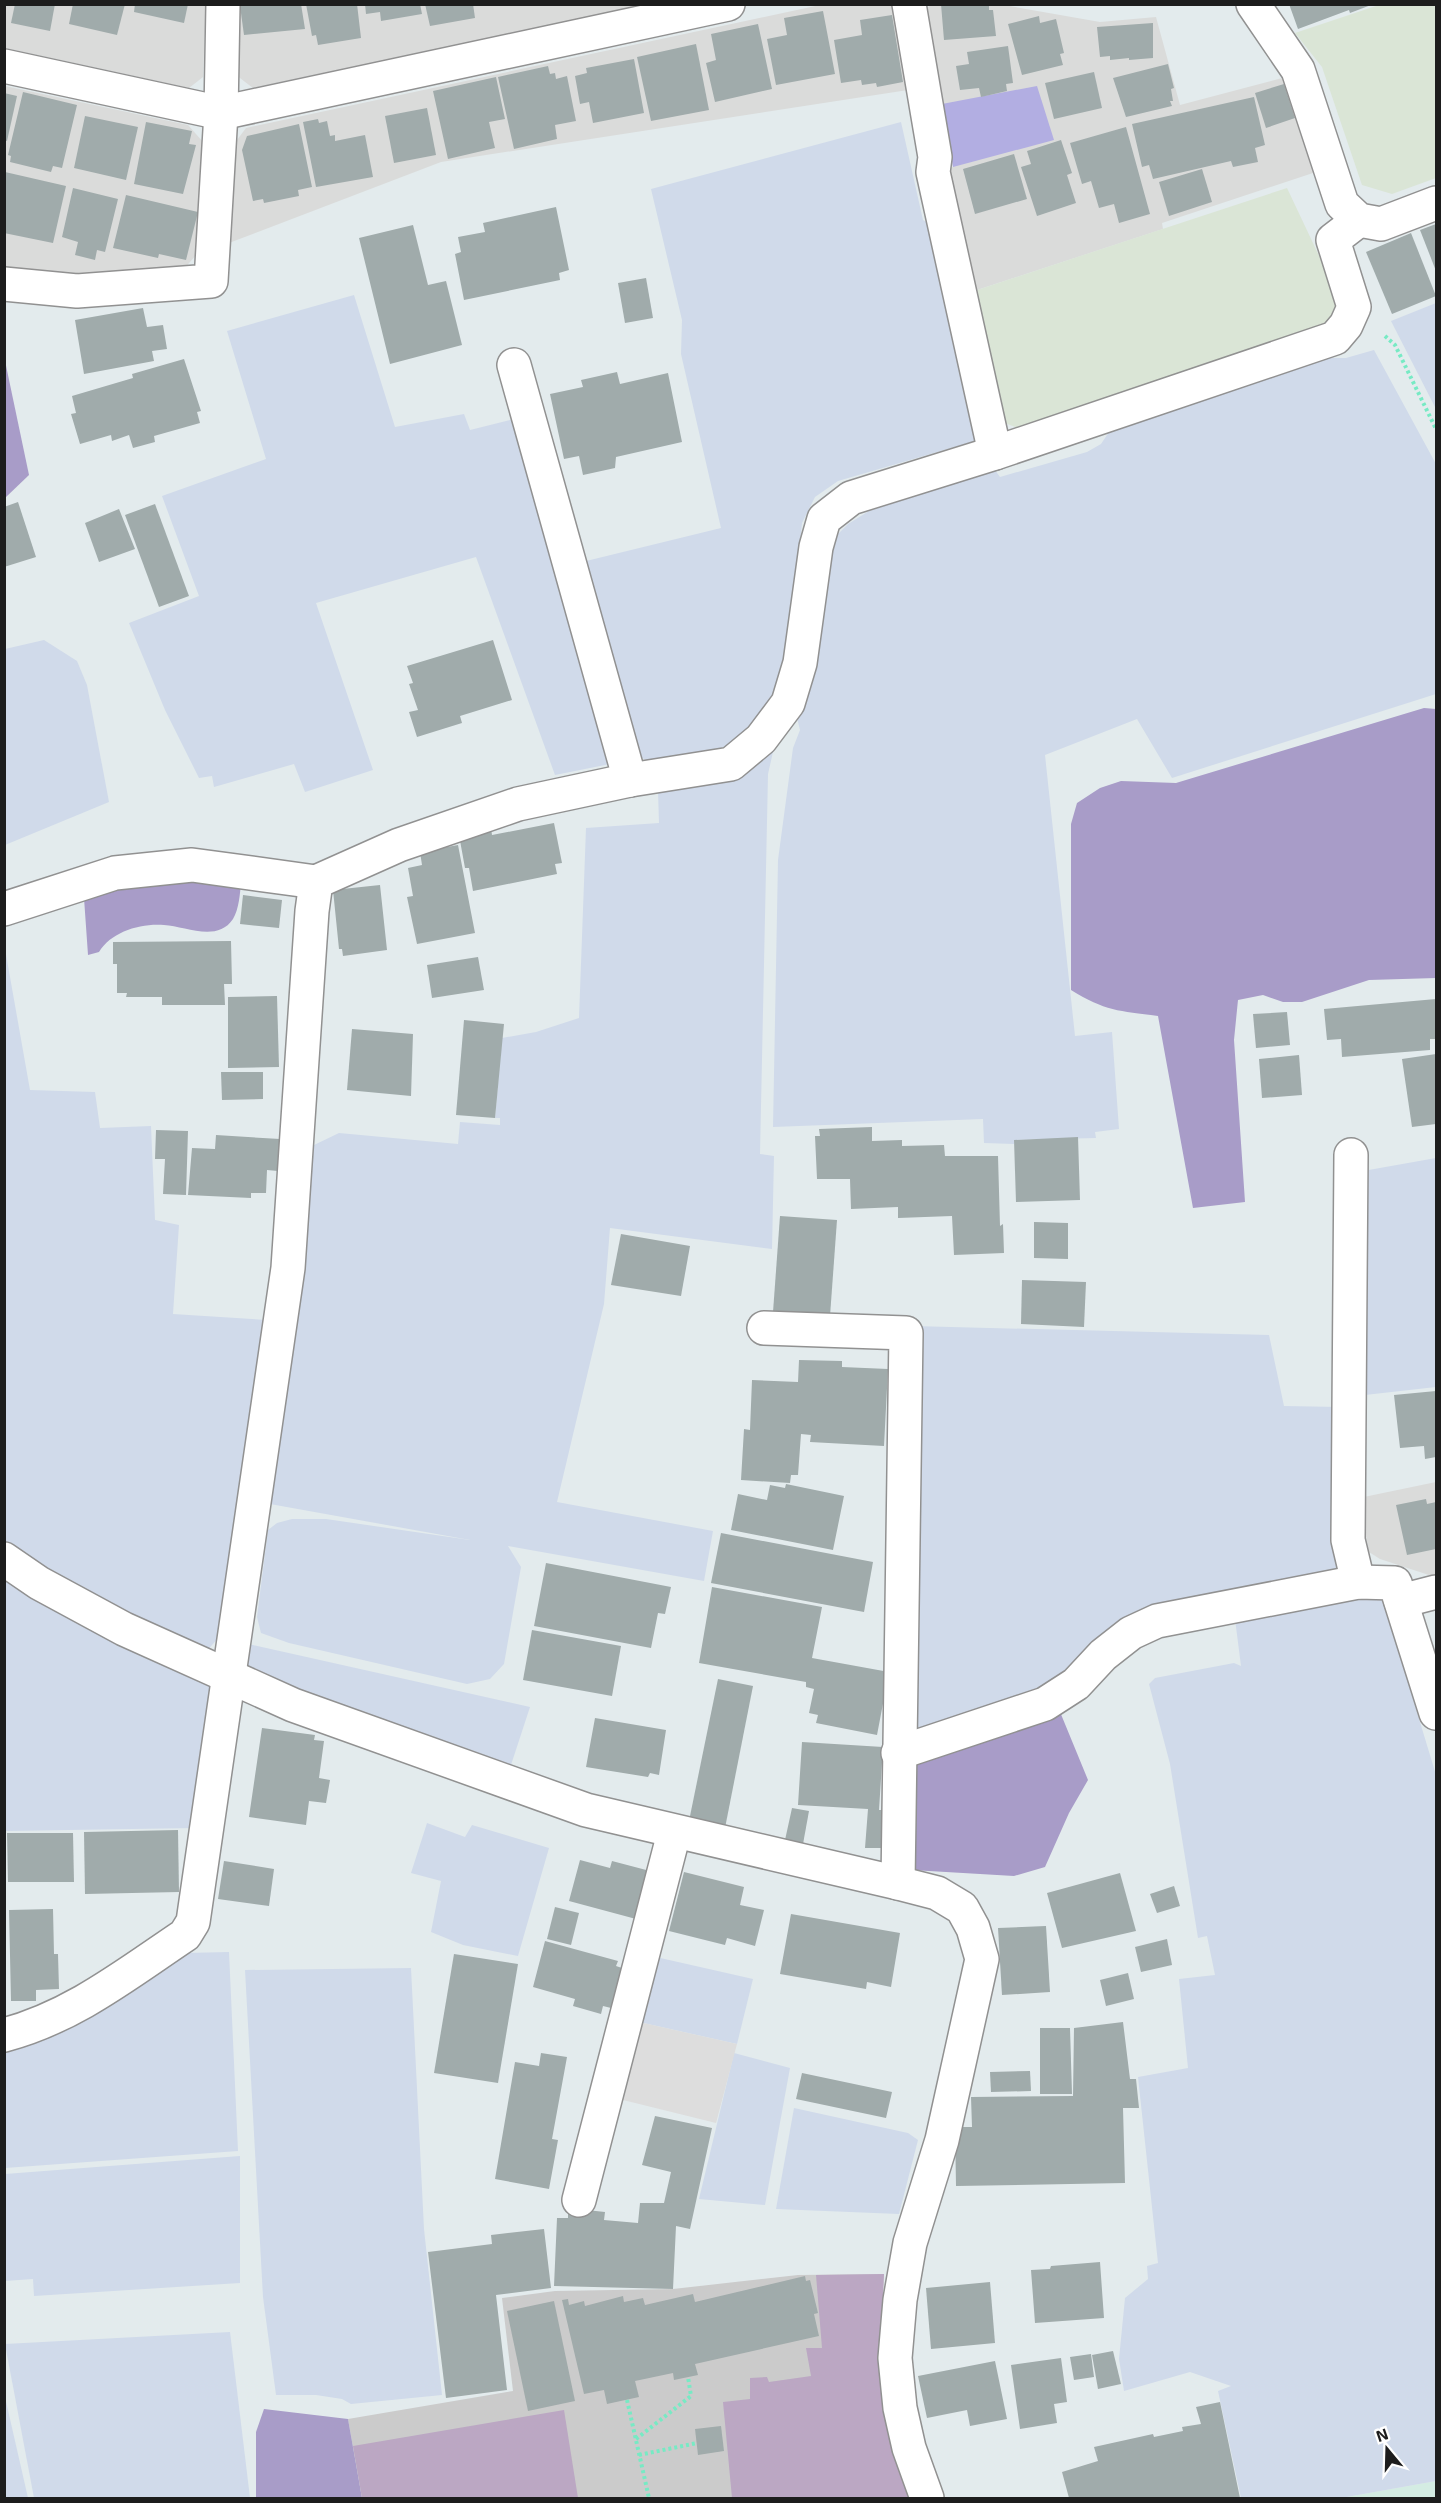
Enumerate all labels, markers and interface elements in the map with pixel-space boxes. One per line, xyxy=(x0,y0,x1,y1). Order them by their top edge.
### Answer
north arrow xyxy=(1357,2419,1417,2479)
text: N xyxy=(1373,2423,1391,2445)

